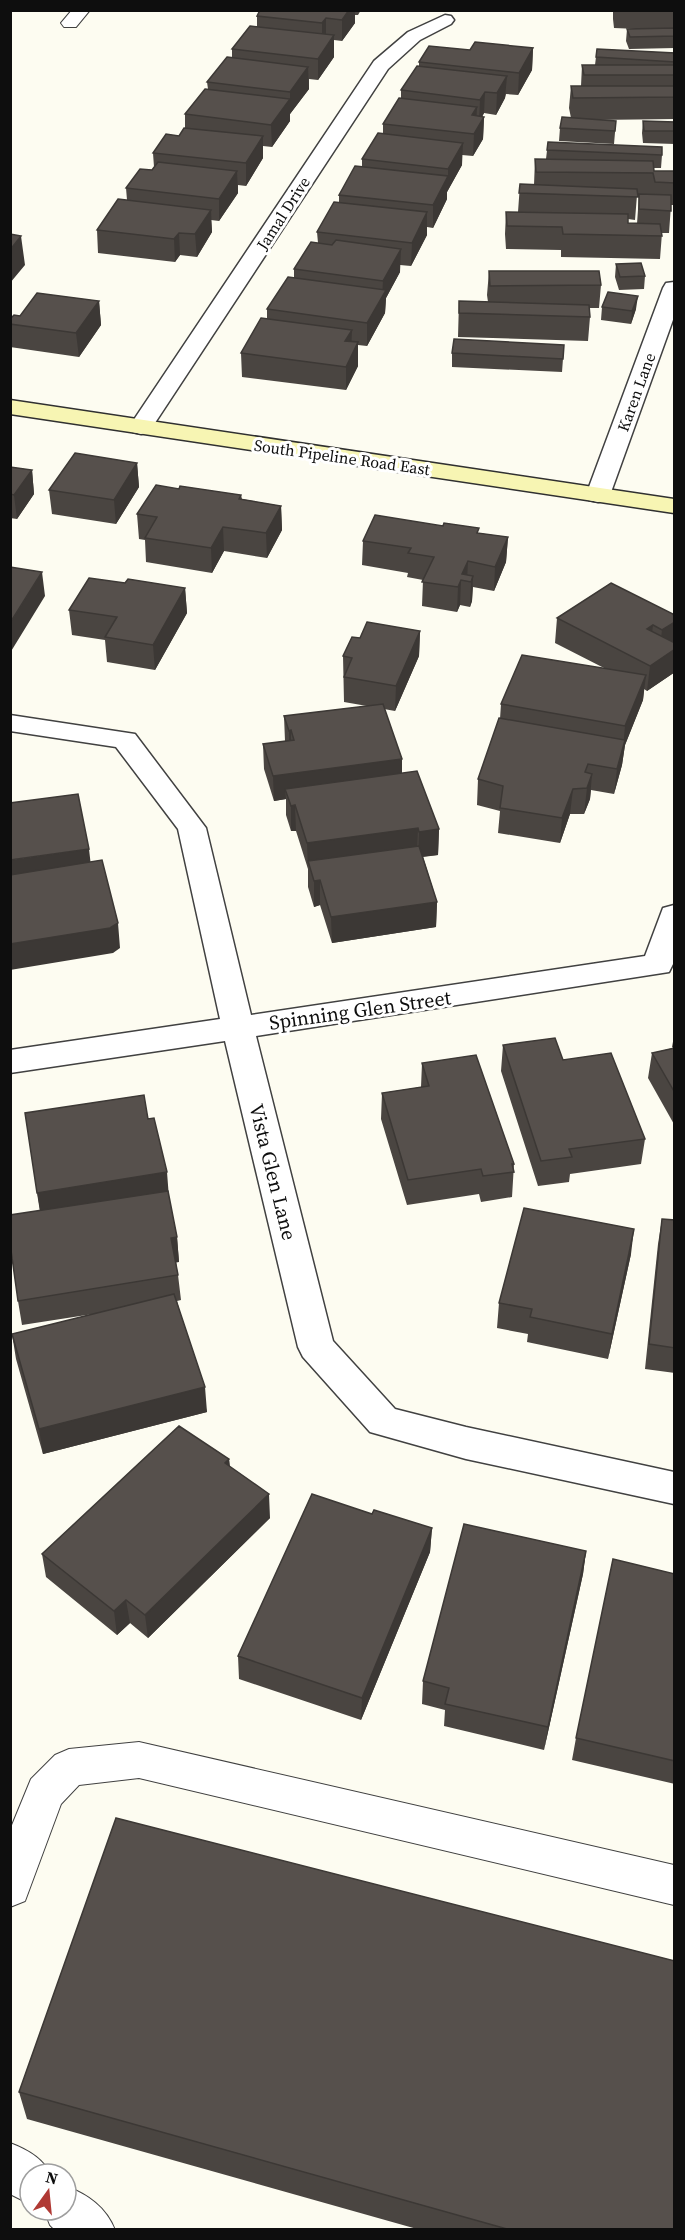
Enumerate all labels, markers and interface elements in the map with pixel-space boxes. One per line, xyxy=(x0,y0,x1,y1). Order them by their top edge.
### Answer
street label: Jamal Drive xyxy=(251,172,315,255)
street label: Karen Lane xyxy=(612,350,660,434)
street label: South Pipeline Road East xyxy=(253,434,432,480)
street label: Spinning Glen Street xyxy=(267,983,453,1037)
street label: Vista Glen Lane xyxy=(243,1101,303,1243)
north arrow xyxy=(18,2162,78,2222)
text: N xyxy=(43,2165,61,2190)

